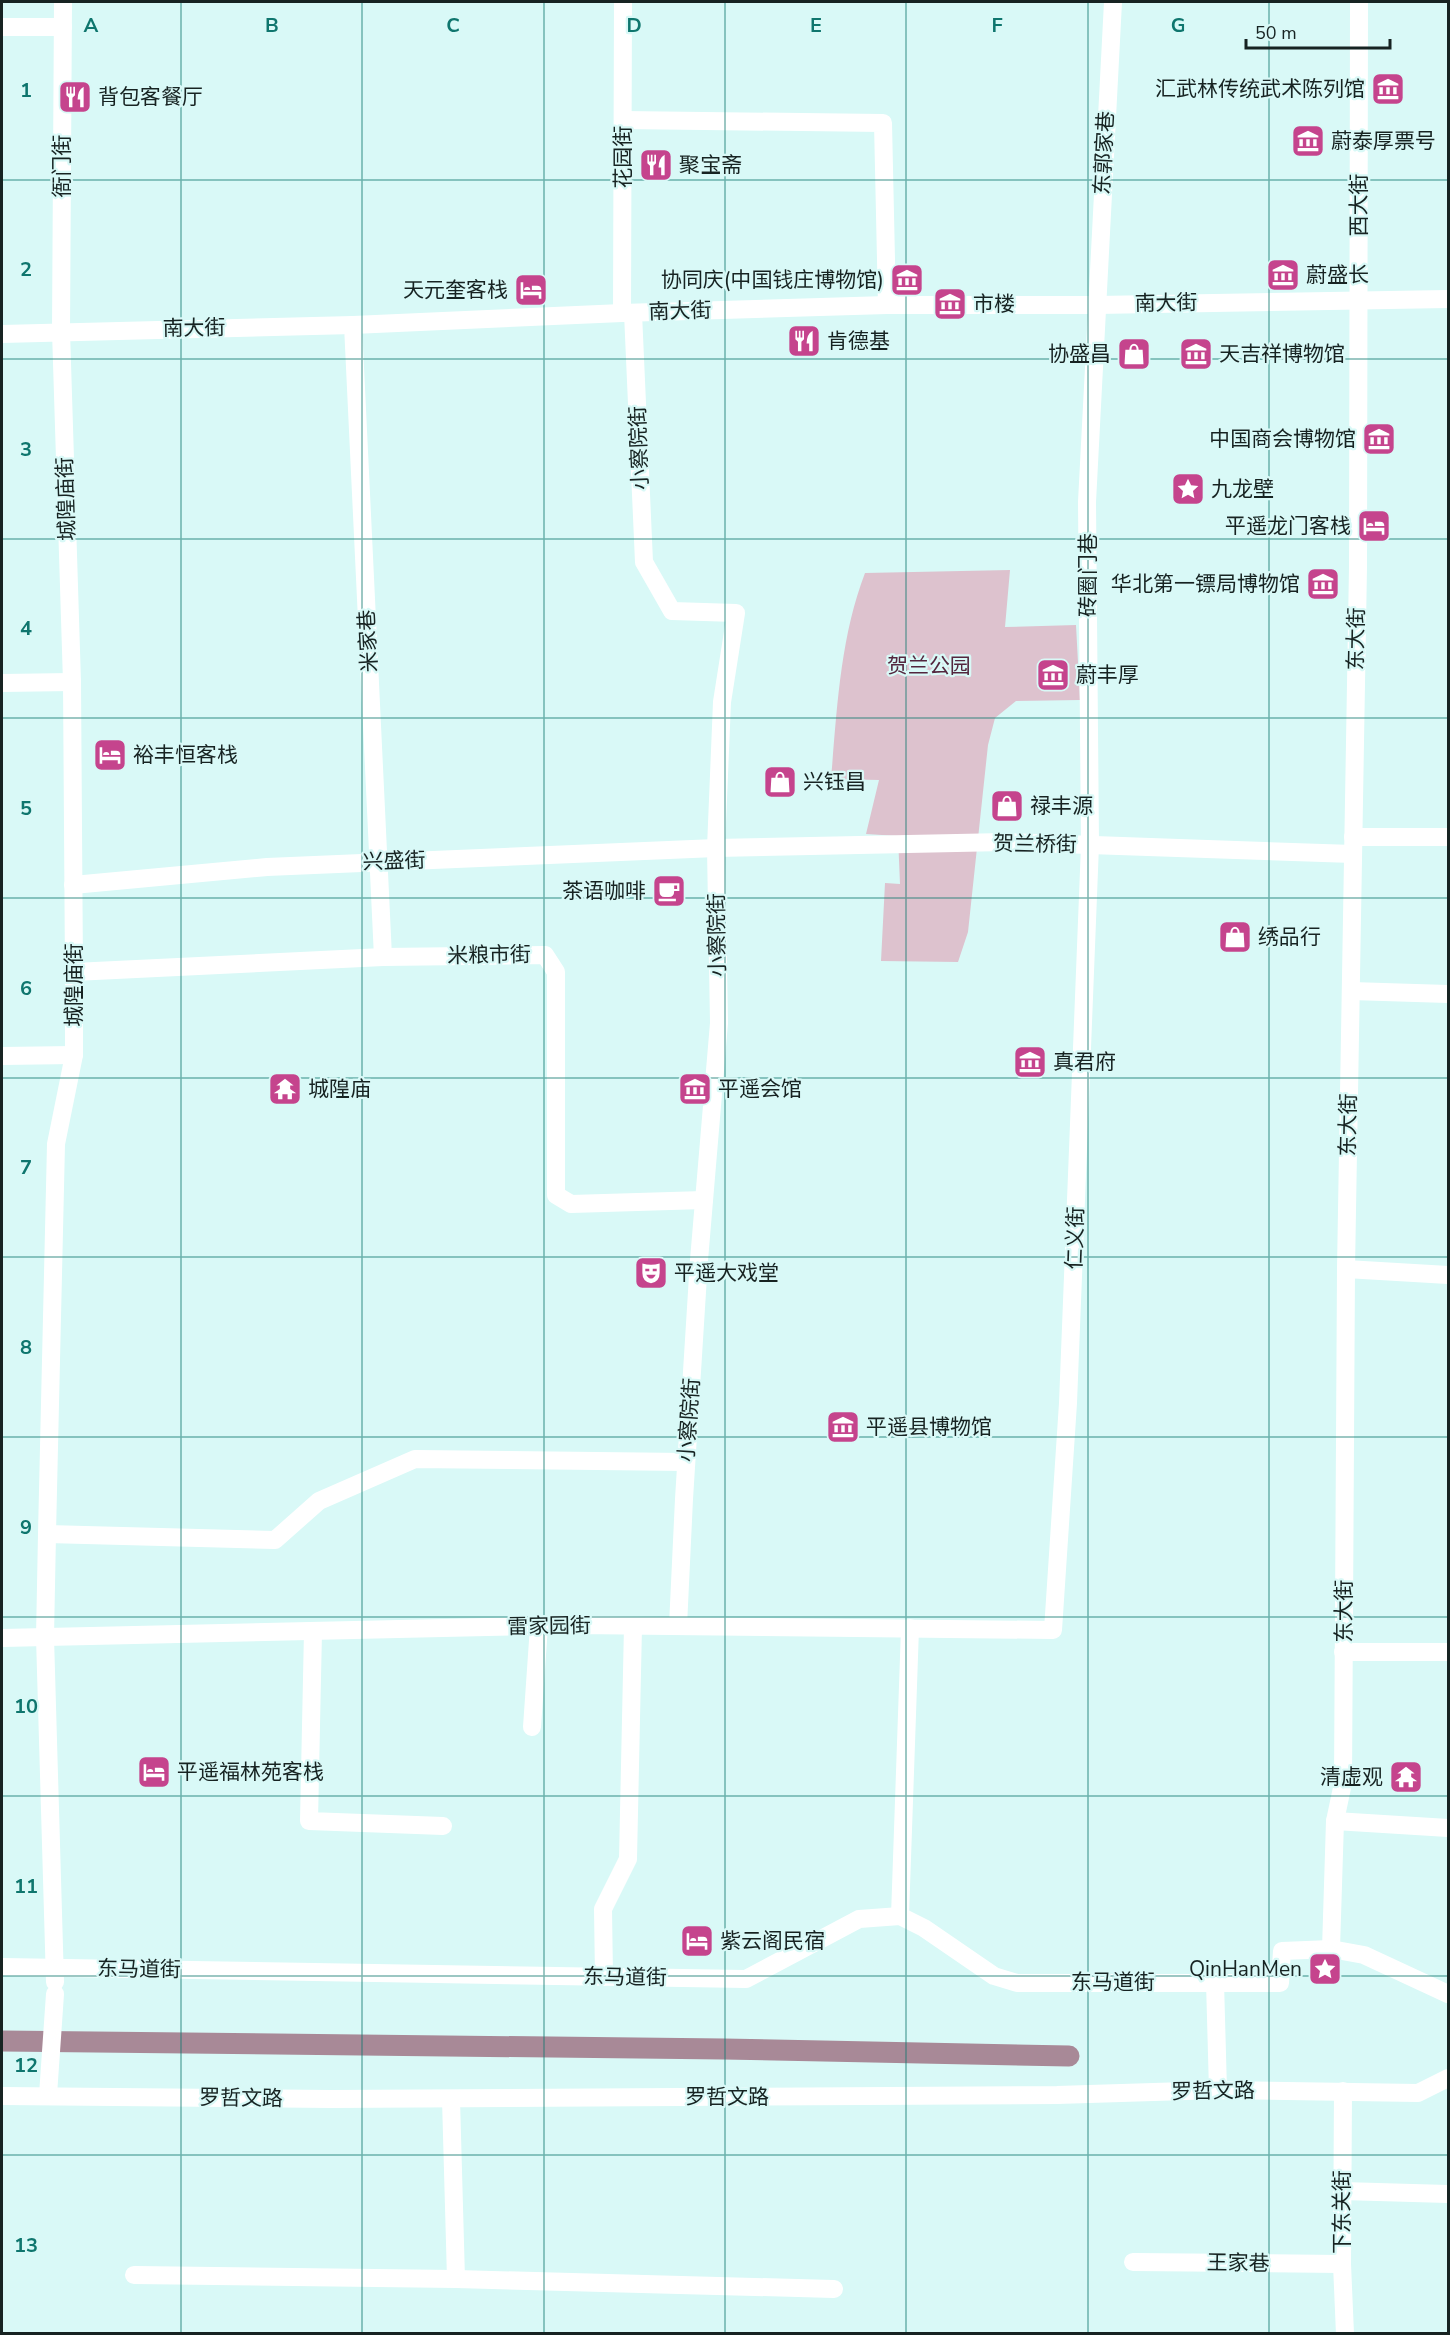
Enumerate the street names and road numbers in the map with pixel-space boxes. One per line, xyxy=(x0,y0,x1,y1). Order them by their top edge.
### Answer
street label: 东郭家巷 xyxy=(1088,110,1120,196)
street label: 花园街 xyxy=(609,126,637,189)
street label: 衙门街 xyxy=(48,135,76,198)
street label: 西大街 xyxy=(1345,174,1373,237)
street label: 南大街 xyxy=(1134,288,1198,318)
street label: 南大街 xyxy=(648,296,712,326)
street label: 南大街 xyxy=(162,313,226,343)
street label: 小察院街 xyxy=(624,406,654,490)
street label: 城隍庙街 xyxy=(51,457,81,541)
street label: 砖圈门巷 xyxy=(1074,533,1102,617)
street label: 东大街 xyxy=(1341,607,1371,671)
street label: 米家巷 xyxy=(352,609,384,673)
street label: 贺兰桥街 xyxy=(993,829,1077,859)
street label: 兴盛街 xyxy=(362,846,426,876)
street label: 小察院街 xyxy=(702,893,732,977)
street label: 米粮市街 xyxy=(447,940,531,970)
street label: 城隍庙街 xyxy=(60,943,88,1027)
street label: 东大街 xyxy=(1333,1093,1363,1157)
street label: 仁义街 xyxy=(1060,1206,1090,1270)
street label: 小察院街 xyxy=(672,1377,706,1463)
street label: 东大街 xyxy=(1330,1580,1358,1643)
street label: 雷家园街 xyxy=(507,1611,591,1641)
street label: 东马道街 xyxy=(97,1954,181,1984)
street label: 东马道街 xyxy=(583,1962,667,1992)
street label: 东马道街 xyxy=(1071,1968,1155,1996)
street label: 罗哲文路 xyxy=(1171,2076,1255,2106)
street label: 罗哲文路 xyxy=(199,2083,283,2113)
street label: 罗哲文路 xyxy=(685,2083,769,2111)
street label: 下东关街 xyxy=(1328,2170,1356,2254)
street label: 王家巷 xyxy=(1206,2248,1270,2278)

